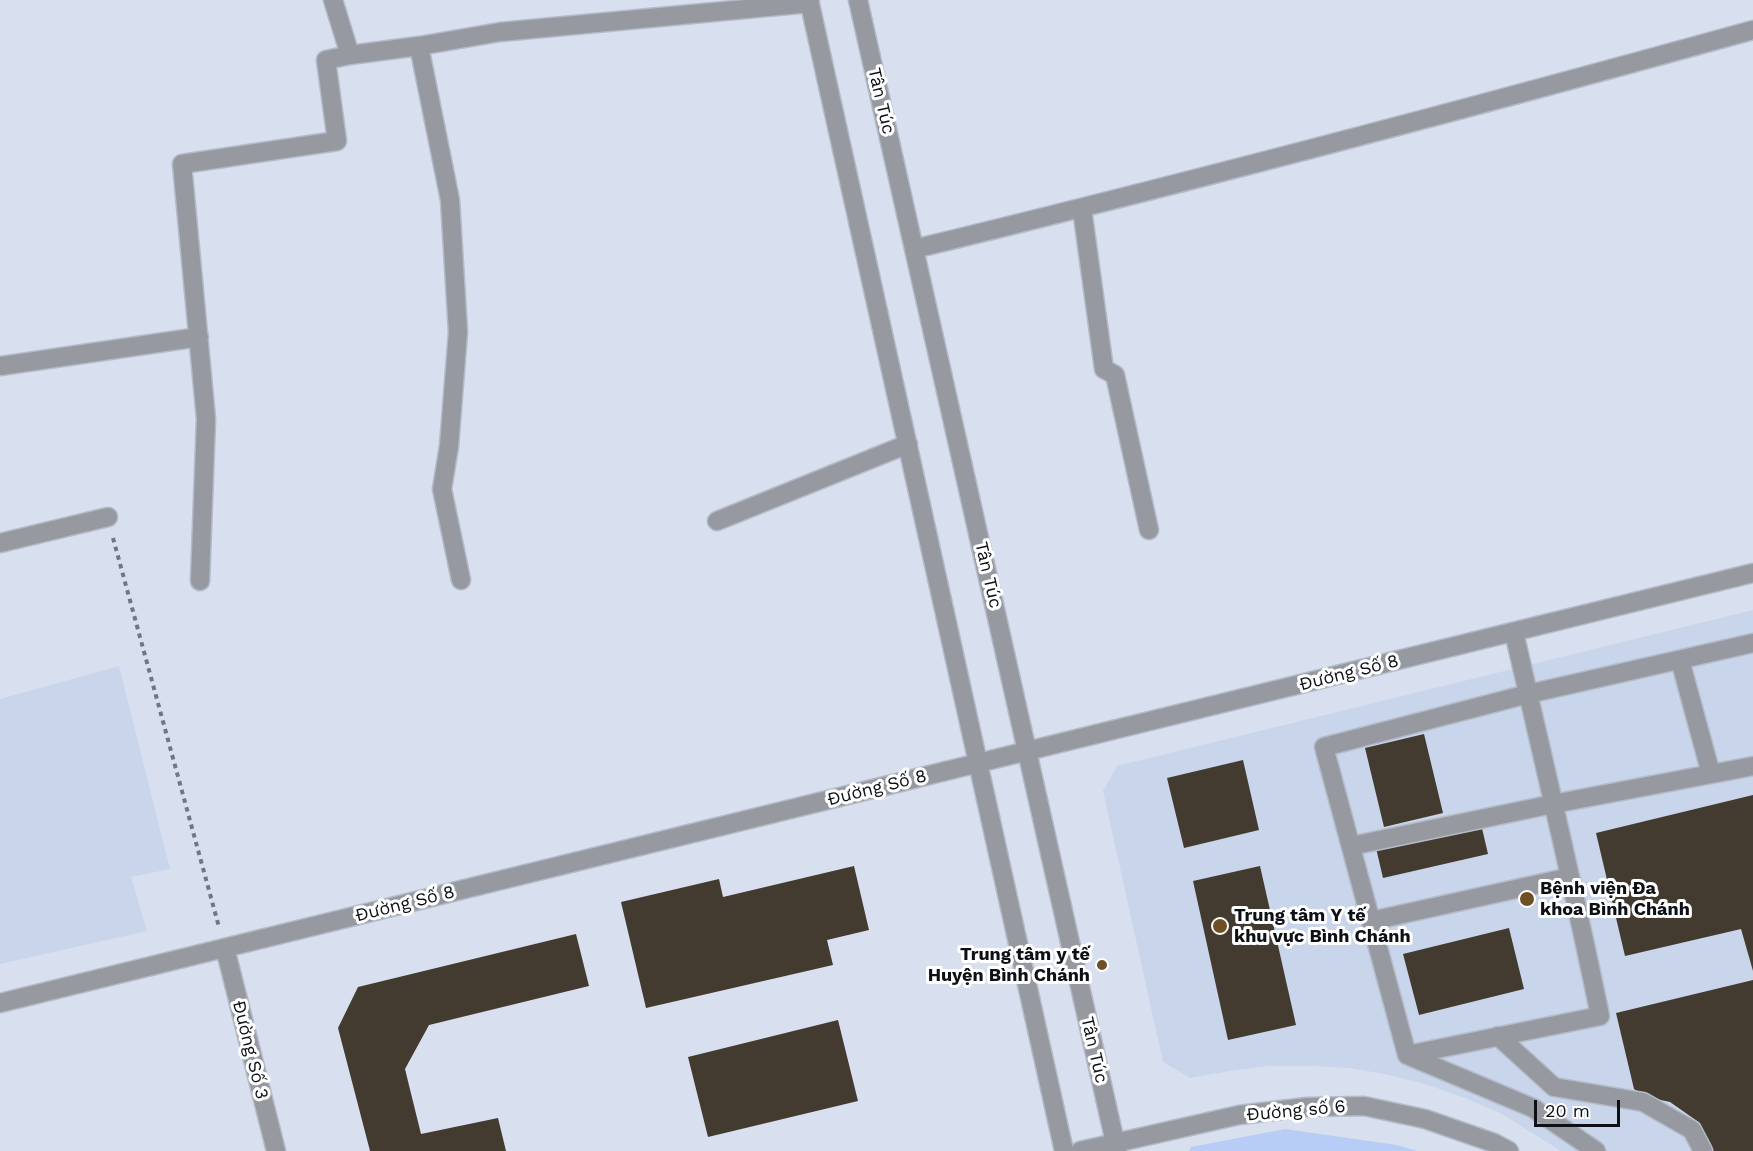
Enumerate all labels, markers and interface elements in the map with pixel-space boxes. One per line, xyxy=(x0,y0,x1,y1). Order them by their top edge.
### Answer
street label: Tân Túc xyxy=(863,66,899,136)
street label: Tân Túc xyxy=(970,540,1006,610)
street label: Đường Số 8 xyxy=(1297,650,1401,696)
street label: Đường Số 8 xyxy=(825,765,929,811)
place label: Bệnh viện Đa khoa Bình Chánh xyxy=(1540,878,1690,920)
street label: Đường Số 8 xyxy=(353,881,457,927)
marker: Bệnh viện Đa khoa Bình Chánh xyxy=(1518,890,1536,908)
place label: Trung tâm Y tế khu vực Bình Chánh xyxy=(1234,905,1411,948)
marker: Trung tâm Y tế khu vực Bình Chánh xyxy=(1211,917,1229,935)
place label: Trung tâm y tế Huyện Bình Chánh xyxy=(928,944,1090,986)
marker: Trung tâm y tế Huyện Bình Chánh xyxy=(1095,958,1109,972)
street label: Đường Số 3 xyxy=(227,998,273,1102)
street label: Tân Túc xyxy=(1076,1015,1112,1085)
scale bar xyxy=(1537,1088,1622,1126)
street label: Đường số 6 xyxy=(1246,1096,1346,1126)
text: 20 m xyxy=(1545,1100,1590,1121)

